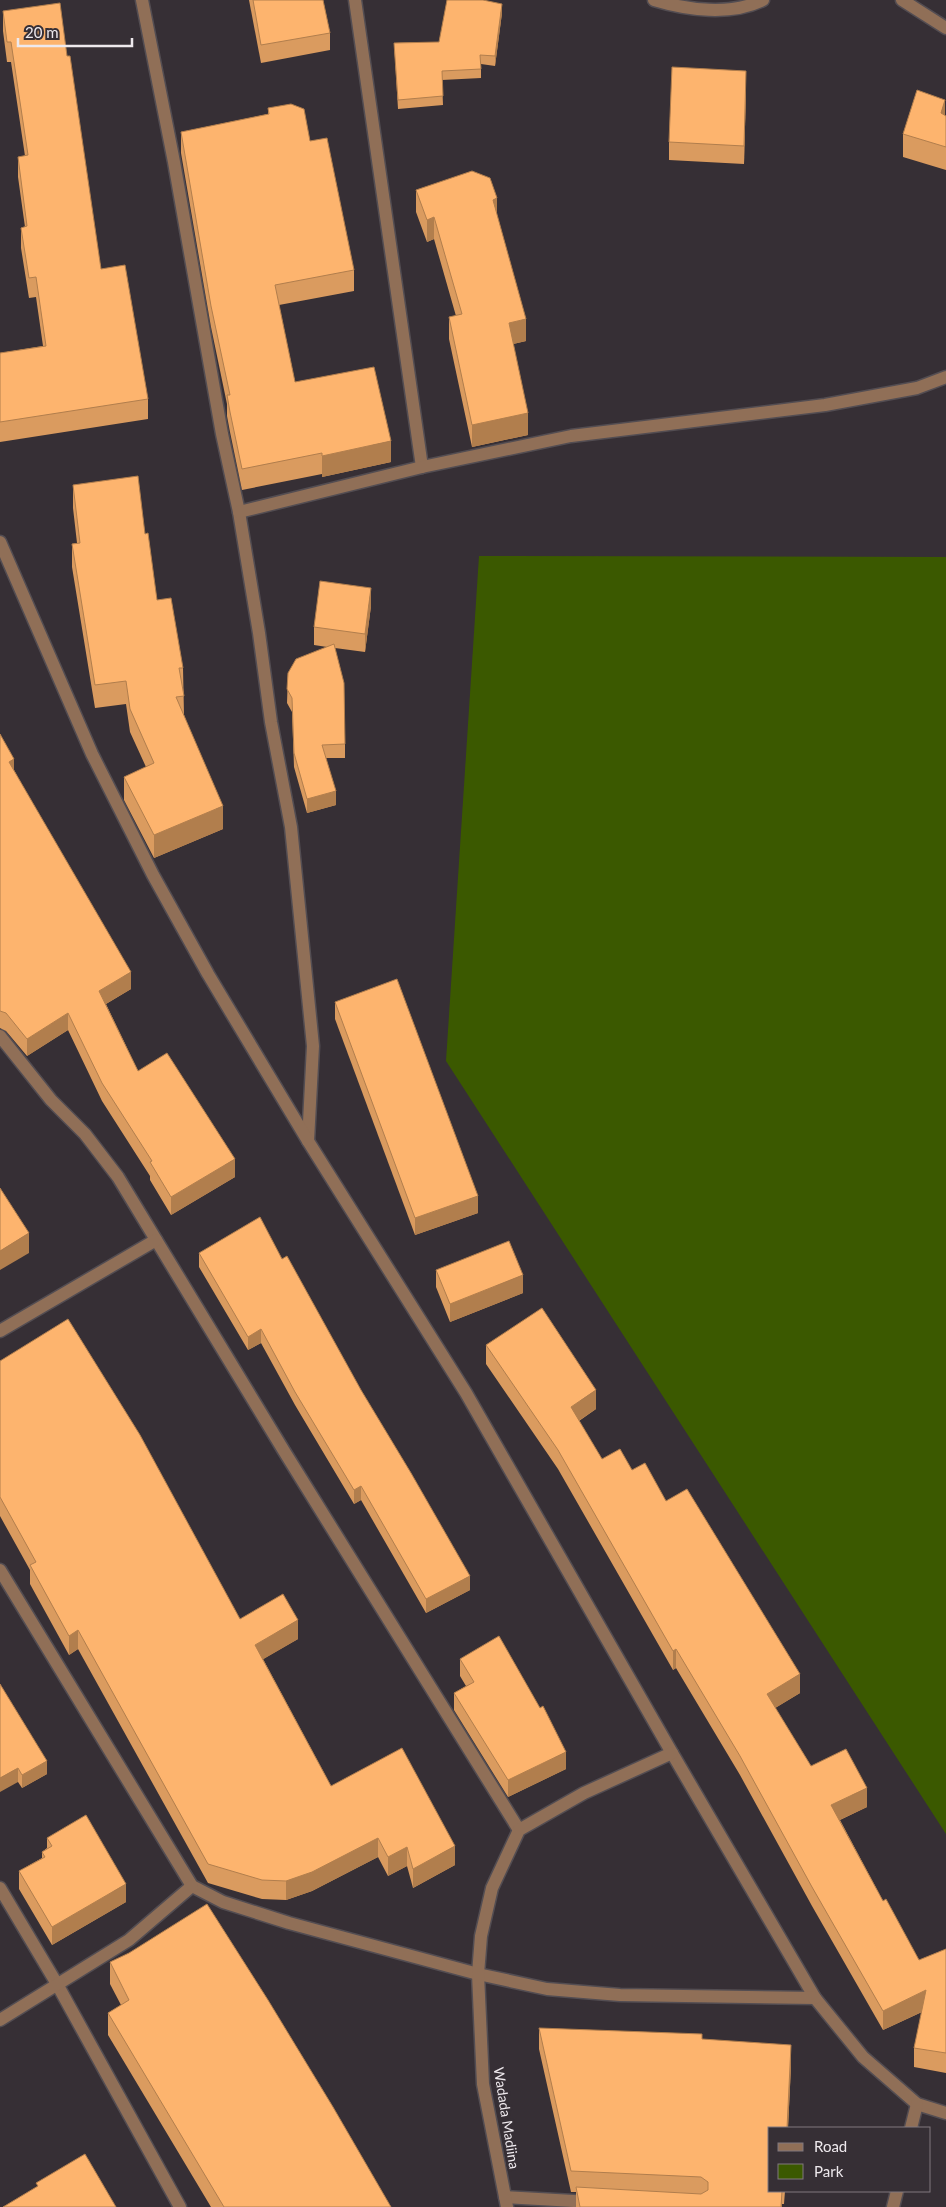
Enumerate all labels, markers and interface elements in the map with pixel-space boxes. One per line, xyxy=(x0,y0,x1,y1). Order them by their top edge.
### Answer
scale bar xyxy=(18,15,131,47)
text: 20 m xyxy=(25,23,59,41)
street label: Wadada Madiina xyxy=(491,2066,523,2170)
legend xyxy=(768,2127,931,2192)
text: Road xyxy=(814,2137,847,2155)
text: Park xyxy=(814,2162,844,2180)

